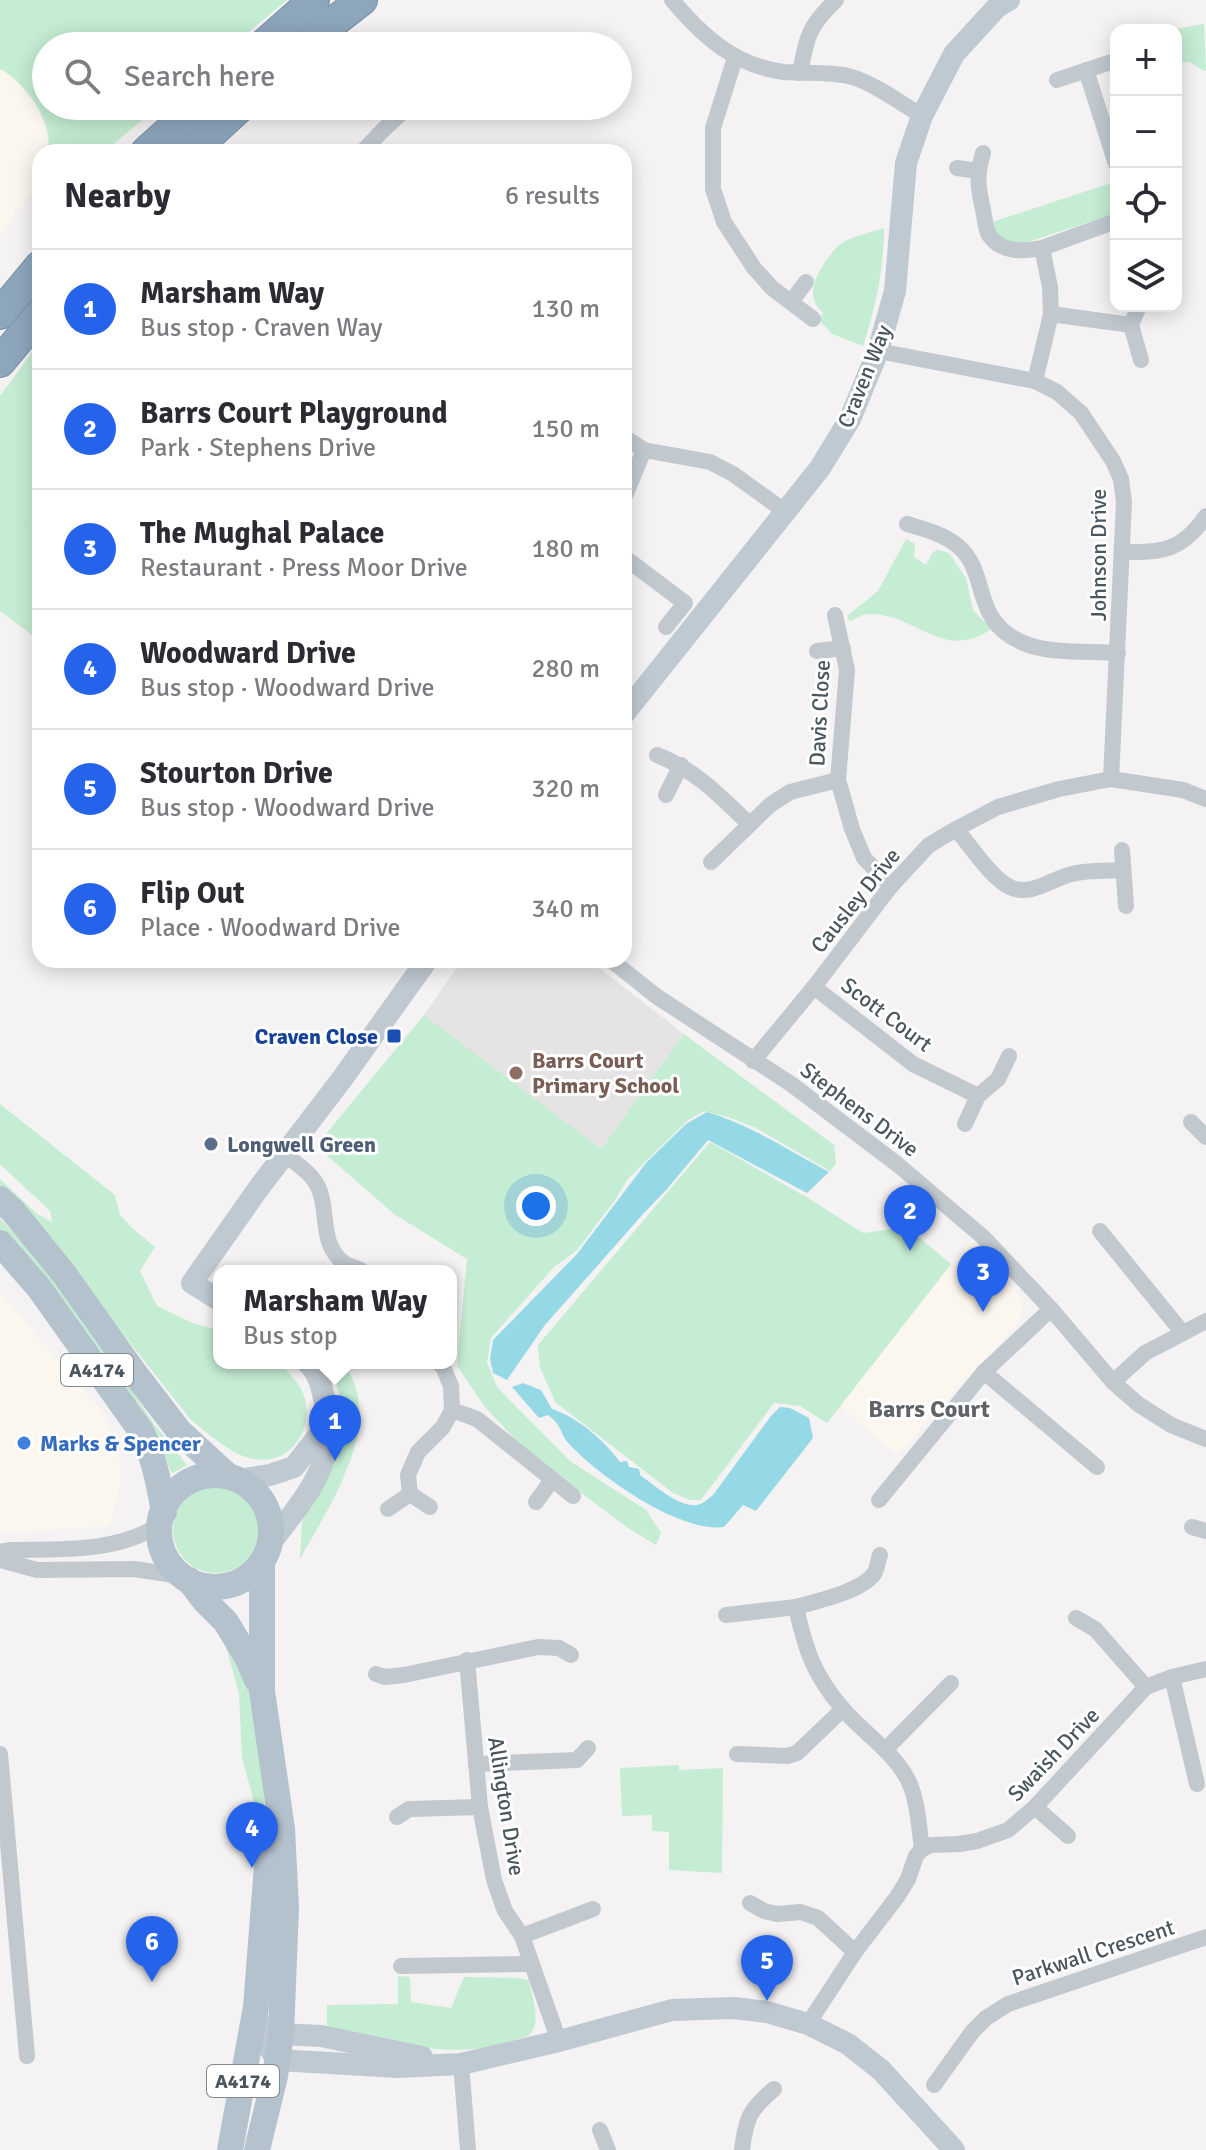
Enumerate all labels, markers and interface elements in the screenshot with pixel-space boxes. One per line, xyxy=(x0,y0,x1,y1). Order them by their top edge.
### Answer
map controls xyxy=(1110,24,1182,312)
button: + xyxy=(1110,24,1182,96)
search box xyxy=(32,32,632,120)
icon: search xyxy=(60,54,104,98)
text: Search here xyxy=(124,58,275,95)
button: − xyxy=(1110,96,1182,168)
button: locate xyxy=(1110,168,1182,240)
text: Nearby xyxy=(64,175,171,217)
text: 6 results xyxy=(505,180,600,212)
button: layers xyxy=(1110,240,1182,312)
text: Marsham Way xyxy=(140,275,324,312)
text: 1 xyxy=(83,293,97,325)
text: 130 m xyxy=(531,293,600,325)
text: Bus stop · Craven Way xyxy=(140,312,382,344)
street label: Craven Way xyxy=(832,320,898,432)
text: Barrs Court Playground xyxy=(140,395,448,432)
text: 2 xyxy=(83,413,97,445)
text: 150 m xyxy=(531,413,600,445)
text: Park · Stephens Drive xyxy=(140,432,376,464)
street label: Johnson Drive xyxy=(1085,489,1112,621)
text: The Mughal Palace xyxy=(140,515,384,552)
text: 3 xyxy=(83,533,97,565)
text: 180 m xyxy=(531,533,600,565)
text: Restaurant · Press Moor Drive xyxy=(140,552,468,584)
text: Woodward Drive xyxy=(140,635,356,672)
text: 4 xyxy=(83,653,97,685)
text: 280 m xyxy=(531,653,600,685)
street label: Davis Close xyxy=(803,659,836,767)
text: Bus stop · Woodward Drive xyxy=(140,672,435,704)
text: Stourton Drive xyxy=(140,755,333,792)
text: 5 xyxy=(83,773,97,805)
text: 320 m xyxy=(531,773,600,805)
text: Bus stop · Woodward Drive xyxy=(140,792,435,824)
street label: Causley Drive xyxy=(805,842,906,958)
text: Flip Out xyxy=(140,875,244,912)
text: 6 xyxy=(83,893,97,925)
text: 340 m xyxy=(531,893,600,925)
text: Place · Woodward Drive xyxy=(140,912,401,944)
street label: Scott Court xyxy=(836,971,938,1057)
place label: Craven Close xyxy=(255,1023,378,1050)
marker: Craven Close xyxy=(385,1027,403,1045)
place label: Barrs Court Primary School xyxy=(532,1047,679,1099)
street label: Stephens Drive xyxy=(795,1056,924,1163)
marker: Barrs Court Primary School xyxy=(507,1064,525,1082)
place label: Longwell Green xyxy=(227,1131,376,1158)
marker: Longwell Green xyxy=(202,1135,220,1153)
pin: 2 xyxy=(884,1185,936,1251)
your location xyxy=(516,1186,556,1226)
pin: 3 xyxy=(957,1246,1009,1312)
popup xyxy=(213,1265,457,1369)
text: Marsham Way xyxy=(243,1283,427,1320)
text: Bus stop xyxy=(243,1320,337,1352)
road number: A4174 xyxy=(61,1354,133,1386)
district label: Barrs Court xyxy=(868,1394,990,1424)
pin: 1 xyxy=(309,1395,361,1461)
place label: Marks & Spencer xyxy=(40,1430,201,1457)
marker: Marks & Spencer xyxy=(15,1434,33,1452)
street label: Swaish Drive xyxy=(1002,1702,1105,1807)
street label: Allington Drive xyxy=(482,1735,531,1878)
pin: 4 xyxy=(226,1802,278,1868)
street label: Parkwall Crescent xyxy=(1009,1913,1178,1991)
pin: 6 xyxy=(126,1916,178,1982)
pin: 5 xyxy=(741,1935,793,2001)
road number: A4174 xyxy=(207,2065,279,2097)

